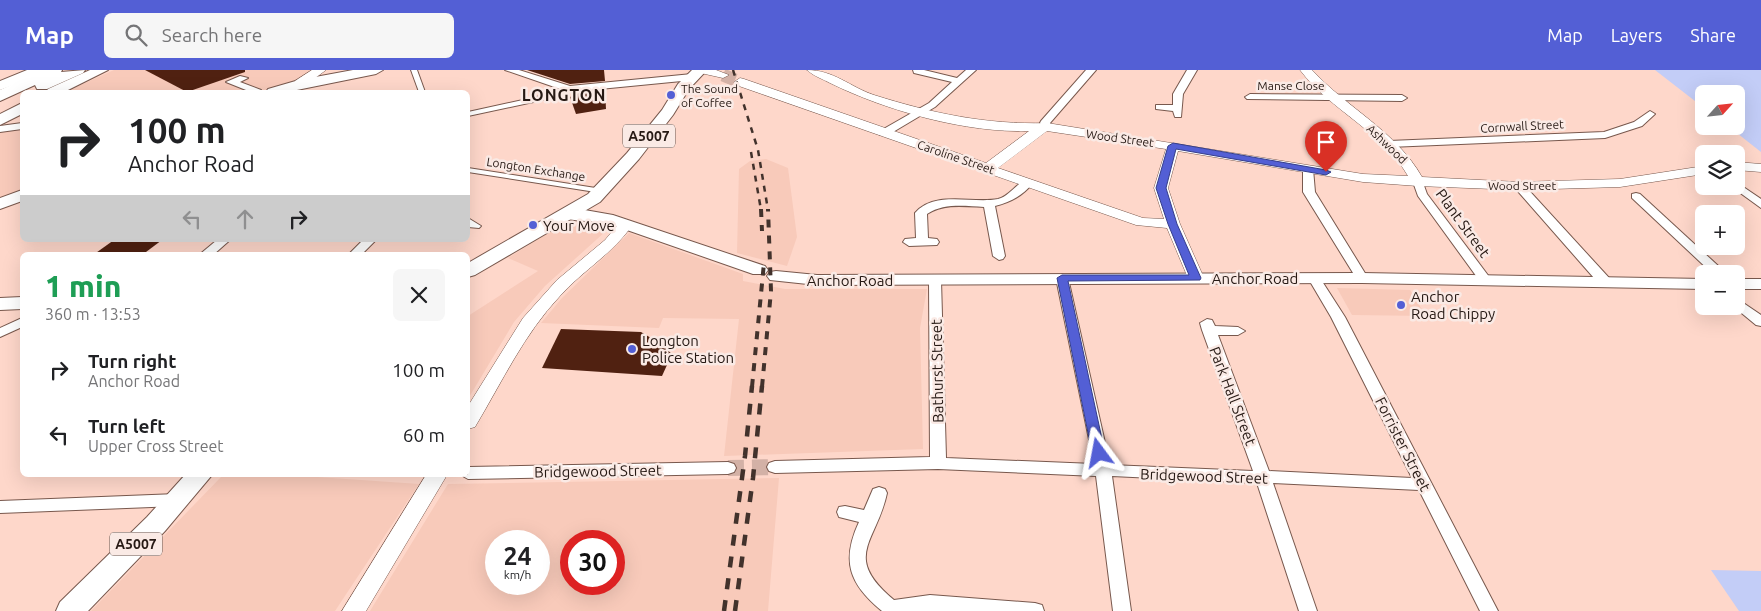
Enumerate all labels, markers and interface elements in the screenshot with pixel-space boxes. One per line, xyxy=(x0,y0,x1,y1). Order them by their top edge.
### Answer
search box xyxy=(104,13,454,58)
icon: search xyxy=(122,21,150,49)
text: Map xyxy=(25,22,74,49)
text: Search here xyxy=(162,24,262,46)
text: Map xyxy=(1547,25,1583,45)
text: Layers xyxy=(1611,25,1662,45)
text: Share xyxy=(1690,25,1736,45)
street label: Manse Close xyxy=(1257,79,1325,92)
place label: The Sound of Coffee xyxy=(681,82,738,109)
north arrow xyxy=(1695,85,1745,135)
map controls xyxy=(1695,85,1745,315)
district label: LONGTON xyxy=(522,86,606,104)
marker: The Sound of Coffee xyxy=(665,89,677,101)
icon: right xyxy=(45,110,110,175)
text: 100 m xyxy=(128,110,226,150)
street label: Cornwall Street xyxy=(1480,117,1564,135)
pin xyxy=(1305,121,1347,172)
street label: Ashwood xyxy=(1364,122,1410,166)
road number: A5007 xyxy=(623,124,675,148)
street label: Wood Street xyxy=(1085,127,1155,149)
icon: arrive xyxy=(1312,128,1340,156)
street label: Caroline Street xyxy=(916,138,997,176)
button: layers xyxy=(1695,145,1745,195)
text: Anchor Road xyxy=(128,151,255,176)
street label: Longton Exchange xyxy=(486,155,586,183)
street label: Wood Street xyxy=(1488,179,1556,192)
street label: Plant Street xyxy=(1432,185,1494,261)
icon: left xyxy=(178,205,206,233)
icon: ahead xyxy=(231,205,259,233)
icon: right xyxy=(284,205,312,233)
button: + xyxy=(1695,205,1745,255)
place label: Your Move xyxy=(543,217,615,234)
marker: Your Move xyxy=(527,219,539,231)
button: − xyxy=(1695,265,1745,315)
text: 1 min xyxy=(45,269,121,303)
button: close xyxy=(393,269,445,321)
street label: Anchor Road xyxy=(1212,270,1298,287)
street label: Anchor Road xyxy=(807,272,893,289)
place label: Anchor Road Chippy xyxy=(1411,288,1495,322)
marker: Anchor Road Chippy xyxy=(1395,299,1407,311)
text: 360 m · 13:53 xyxy=(45,305,141,323)
street label: Bathurst Street xyxy=(928,319,946,423)
place label: Longton Police Station xyxy=(642,332,734,366)
marker: Longton Police Station xyxy=(626,343,638,355)
street label: Park Hall Street xyxy=(1206,344,1260,448)
text: Turn right xyxy=(88,350,176,372)
icon: right xyxy=(45,356,73,384)
text: 100 m xyxy=(392,359,445,381)
text: Anchor Road xyxy=(88,372,180,390)
street label: Forrister Street xyxy=(1372,394,1434,494)
text: Turn left xyxy=(88,415,166,437)
icon: left xyxy=(45,421,73,449)
text: 60 m xyxy=(403,424,445,446)
position arrow xyxy=(1072,426,1124,478)
text: Upper Cross Street xyxy=(88,437,224,455)
street label: Bridgewood Street xyxy=(534,461,662,481)
street label: Bridgewood Street xyxy=(1140,465,1268,487)
speed limit sign: 30 xyxy=(560,530,625,595)
road number: A5007 xyxy=(110,532,162,556)
text: 24 xyxy=(503,542,532,570)
text: km/h xyxy=(504,568,531,581)

